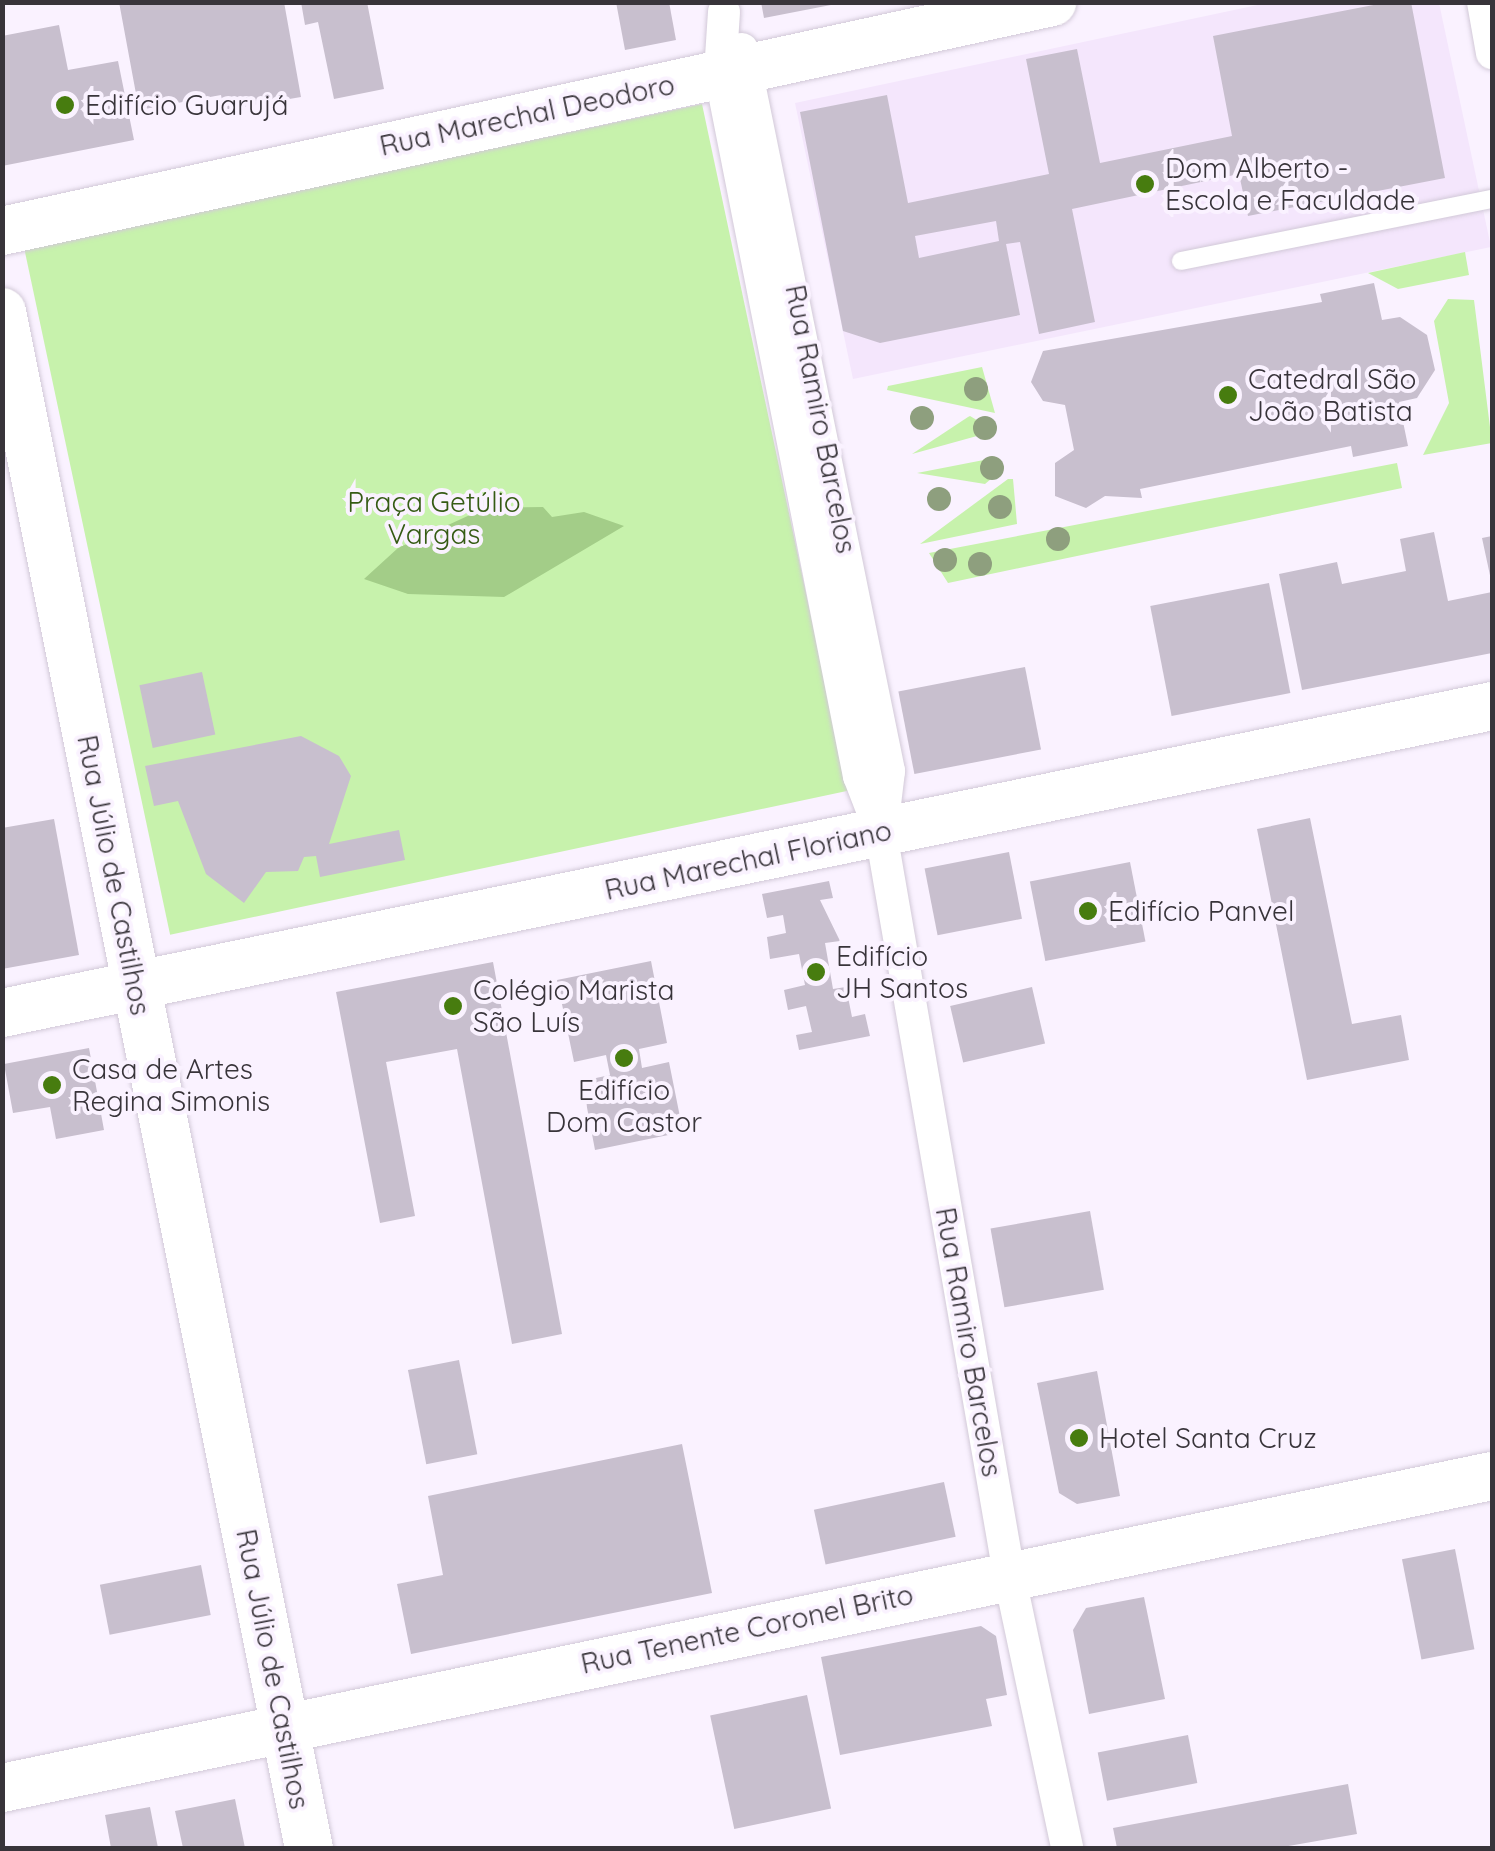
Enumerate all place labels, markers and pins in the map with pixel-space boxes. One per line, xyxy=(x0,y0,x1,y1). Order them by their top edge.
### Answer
place label: Edifício Guarujá xyxy=(85,88,288,122)
marker: Edifício Guarujá xyxy=(54,94,76,116)
place label: Dom Alberto - Escola e Faculdade xyxy=(1165,151,1416,217)
marker: Dom Alberto - Escola e Faculdade xyxy=(1134,173,1156,195)
place label: Catedral São João Batista xyxy=(1248,362,1417,428)
marker: Catedral São João Batista xyxy=(1217,384,1239,406)
place label: Edifício Panvel xyxy=(1108,894,1294,928)
marker: Edifício Panvel xyxy=(1077,900,1099,922)
place label: Edifício JH Santos xyxy=(836,939,968,1005)
marker: Edifício JH Santos xyxy=(805,961,827,983)
place label: Colégio Marista São Luís xyxy=(473,973,675,1039)
marker: Colégio Marista São Luís xyxy=(442,995,464,1017)
marker: Edifício Dom Castor xyxy=(613,1047,635,1069)
place label: Casa de Artes Regina Simonis xyxy=(72,1052,270,1118)
place label: Edifício Dom Castor xyxy=(546,1073,702,1139)
marker: Casa de Artes Regina Simonis xyxy=(41,1074,63,1096)
place label: Hotel Santa Cruz xyxy=(1099,1421,1317,1455)
marker: Hotel Santa Cruz xyxy=(1068,1427,1090,1449)

